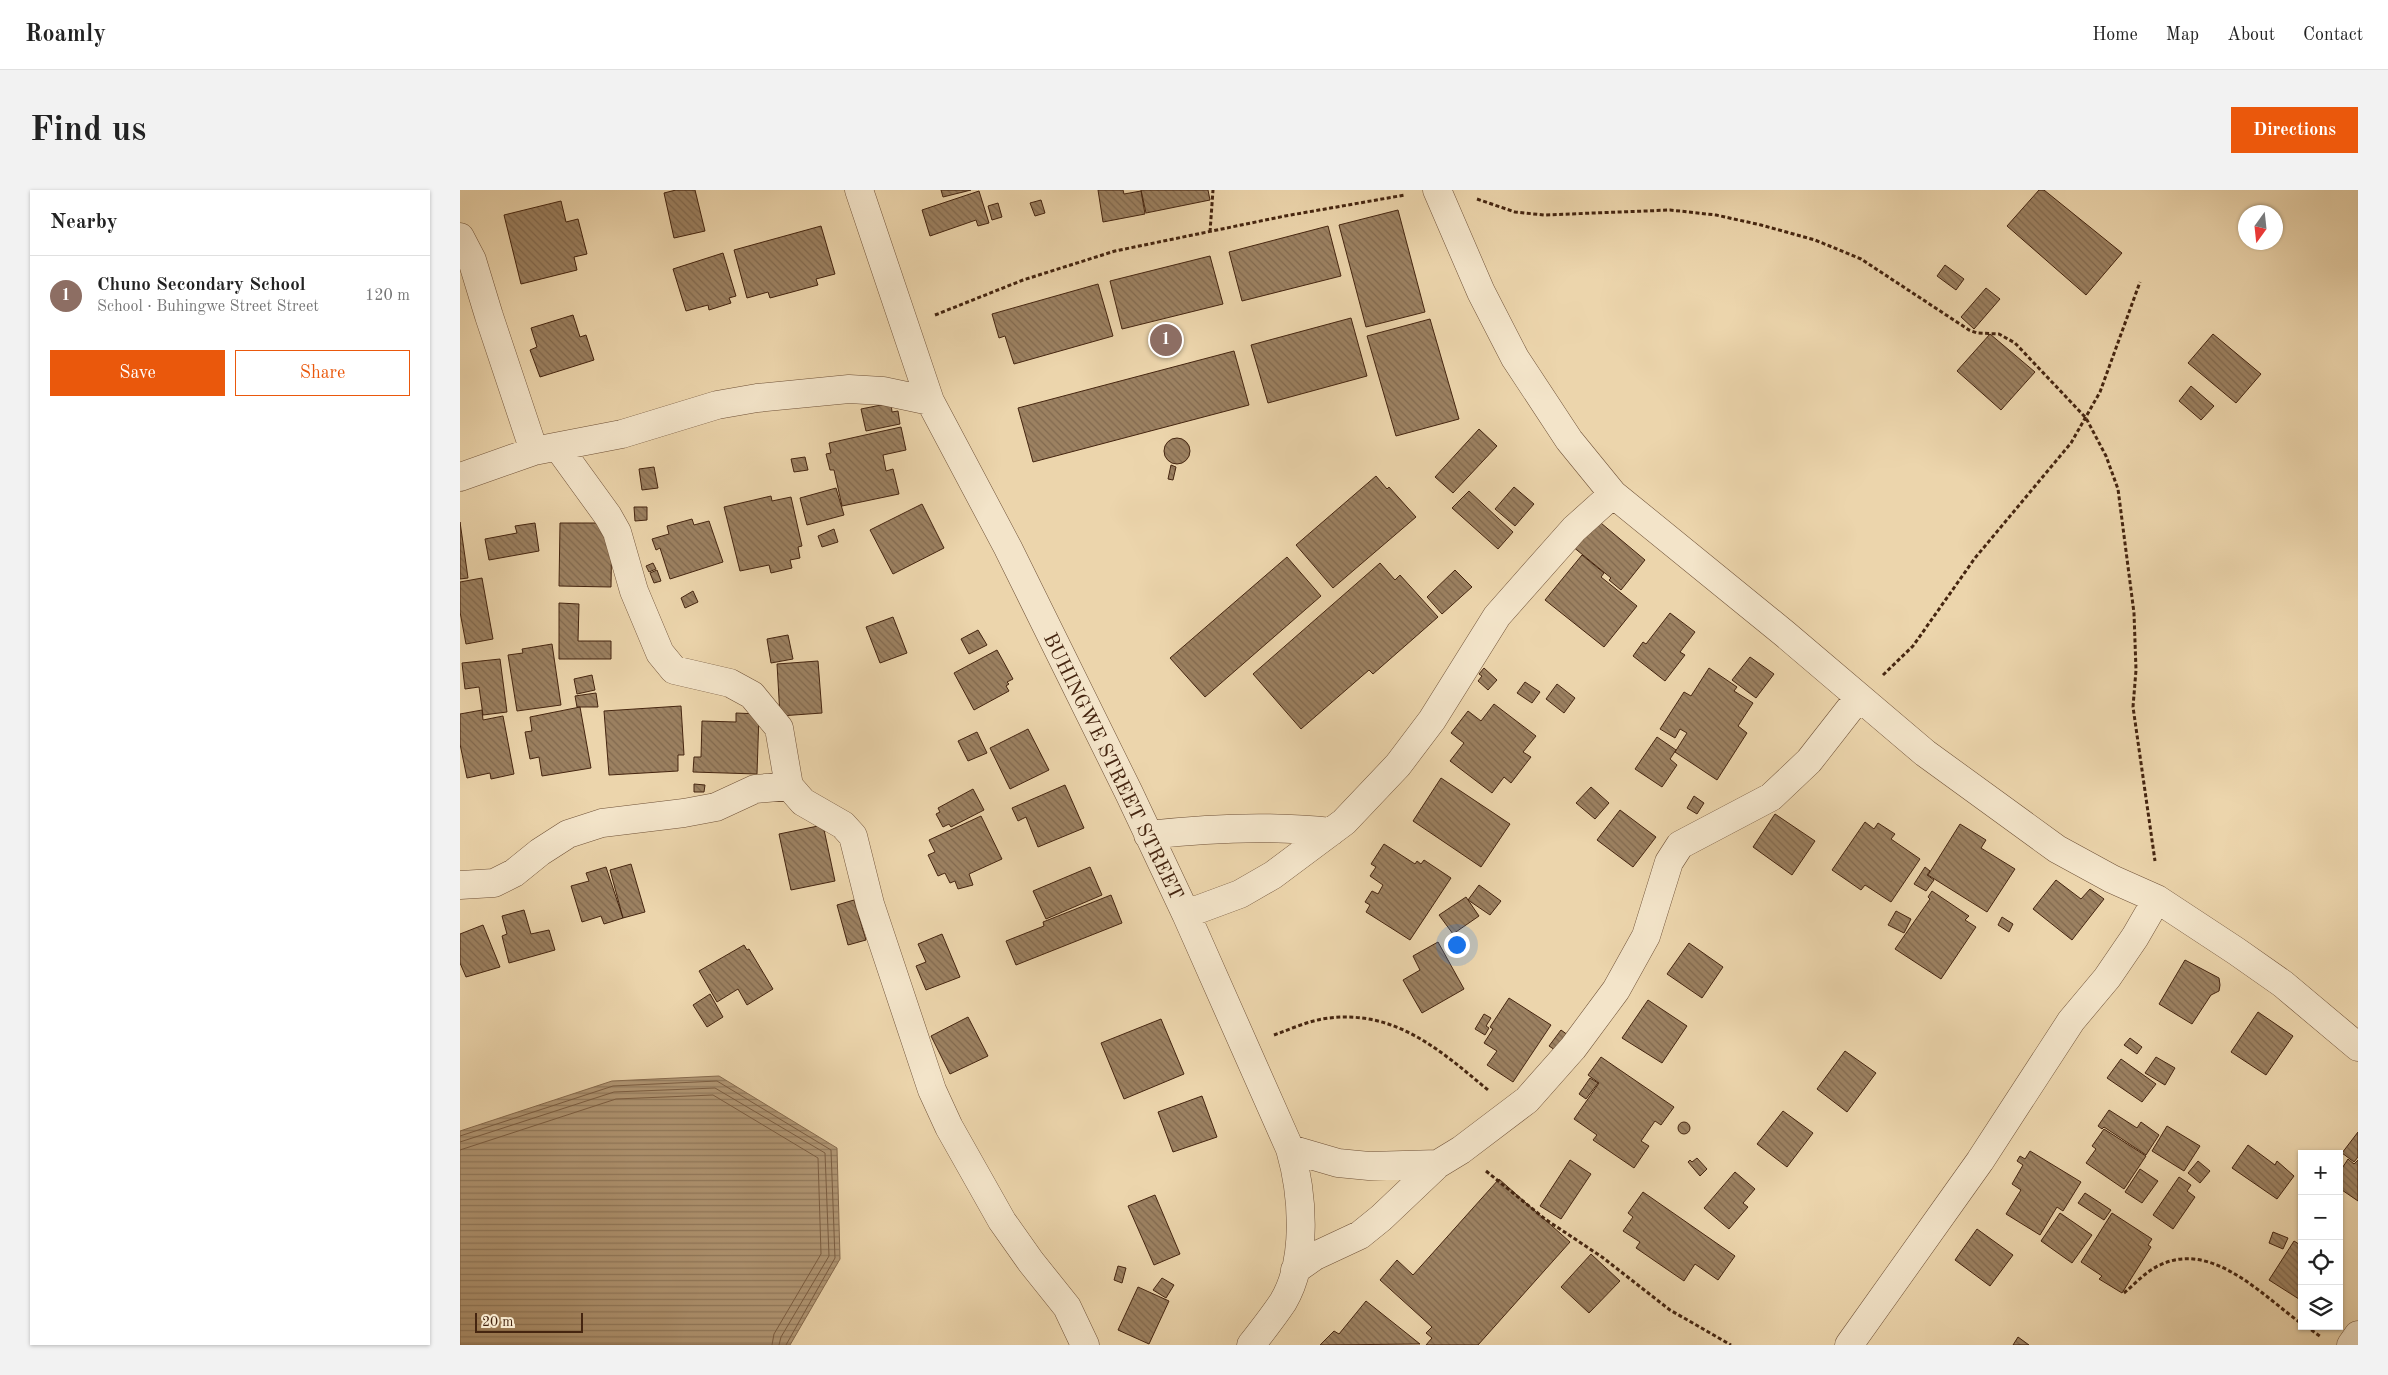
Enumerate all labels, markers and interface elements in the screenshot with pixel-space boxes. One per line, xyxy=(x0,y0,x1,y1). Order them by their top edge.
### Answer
text: Roamly xyxy=(25,23,106,47)
text: Home xyxy=(2092,26,2138,44)
text: Map xyxy=(2166,26,2199,44)
text: About xyxy=(2227,26,2275,44)
text: Contact xyxy=(2303,26,2363,44)
button: Directions xyxy=(2231,107,2358,153)
text: Find us xyxy=(30,113,146,148)
north arrow xyxy=(2238,205,2283,250)
text: Nearby xyxy=(50,212,118,233)
text: Chuno Secondary School xyxy=(97,276,306,295)
text: 1 xyxy=(61,288,71,304)
text: 120 m xyxy=(365,288,410,304)
text: School · Buhingwe Street Street xyxy=(97,299,319,315)
pin: 1 xyxy=(1150,321,1182,359)
button: Save xyxy=(50,350,225,396)
button: Share xyxy=(235,350,410,396)
street label: BUHINGWE STREET STREET xyxy=(1039,630,1186,904)
your location xyxy=(1444,932,1470,958)
map controls xyxy=(2298,1150,2343,1330)
button: + xyxy=(2298,1150,2343,1195)
button: − xyxy=(2298,1195,2343,1240)
button: locate xyxy=(2298,1240,2343,1285)
button: layers xyxy=(2298,1285,2343,1330)
scale bar xyxy=(475,1310,582,1333)
text: 20 m xyxy=(482,1315,513,1329)

